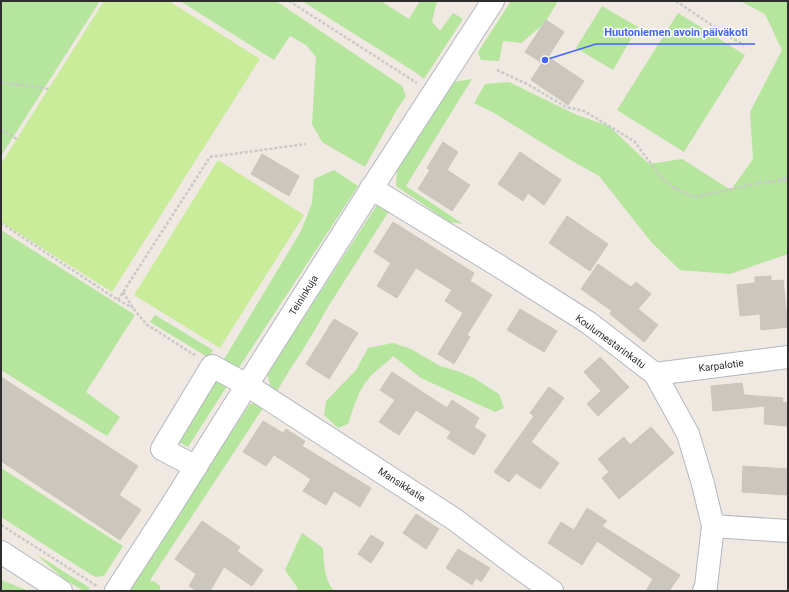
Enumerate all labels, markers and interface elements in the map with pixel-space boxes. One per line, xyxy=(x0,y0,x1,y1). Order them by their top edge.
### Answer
callout: Huutoniemen avoin päiväkoti xyxy=(596,21,755,44)
text: Huutoniemen avoin päiväkoti xyxy=(604,26,748,39)
street label: Teininkuja xyxy=(287,273,320,317)
street label: Koulumestarinkatu xyxy=(574,312,648,371)
street label: Karpalotie xyxy=(698,357,744,374)
street label: Mansikkatie xyxy=(376,465,427,504)

